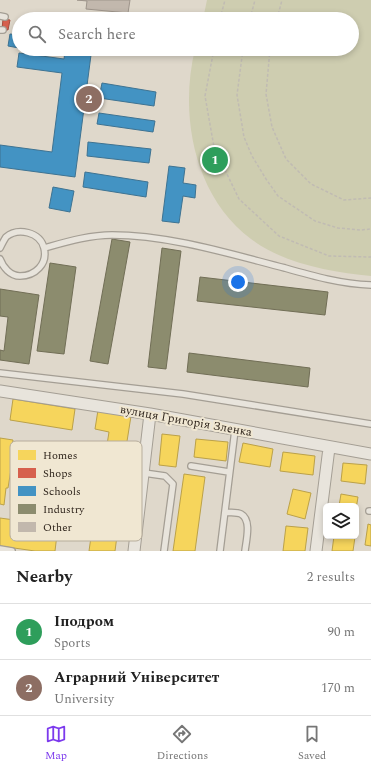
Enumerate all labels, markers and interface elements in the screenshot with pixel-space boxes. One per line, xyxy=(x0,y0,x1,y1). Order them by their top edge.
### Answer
search box xyxy=(12,12,359,56)
icon: search xyxy=(26,23,48,45)
text: Search here xyxy=(58,23,136,46)
pin: 2 xyxy=(76,84,102,114)
pin: 1 xyxy=(202,145,228,175)
your location xyxy=(228,272,248,292)
street label: вулиця Григорія Зленка xyxy=(118,400,254,442)
legend xyxy=(10,441,142,541)
text: Homes xyxy=(43,447,77,464)
text: Shops xyxy=(43,465,72,482)
text: Schools xyxy=(43,483,81,500)
text: Industry xyxy=(43,501,85,518)
map controls xyxy=(323,503,359,539)
button: layers xyxy=(323,503,359,539)
text: Other xyxy=(43,519,72,536)
text: Nearby xyxy=(16,564,72,590)
text: 2 results xyxy=(307,567,355,587)
text: Іподром xyxy=(54,610,114,633)
text: 1 xyxy=(25,622,33,642)
text: 90 m xyxy=(328,622,355,642)
text: Sports xyxy=(54,633,91,653)
text: Аграрний Університет xyxy=(54,666,219,689)
text: 2 xyxy=(25,678,33,698)
text: 170 m xyxy=(321,678,355,698)
text: University xyxy=(54,689,114,709)
tab: Map xyxy=(45,723,67,764)
tab: Directions xyxy=(157,723,208,764)
tab: Saved xyxy=(298,723,326,764)

